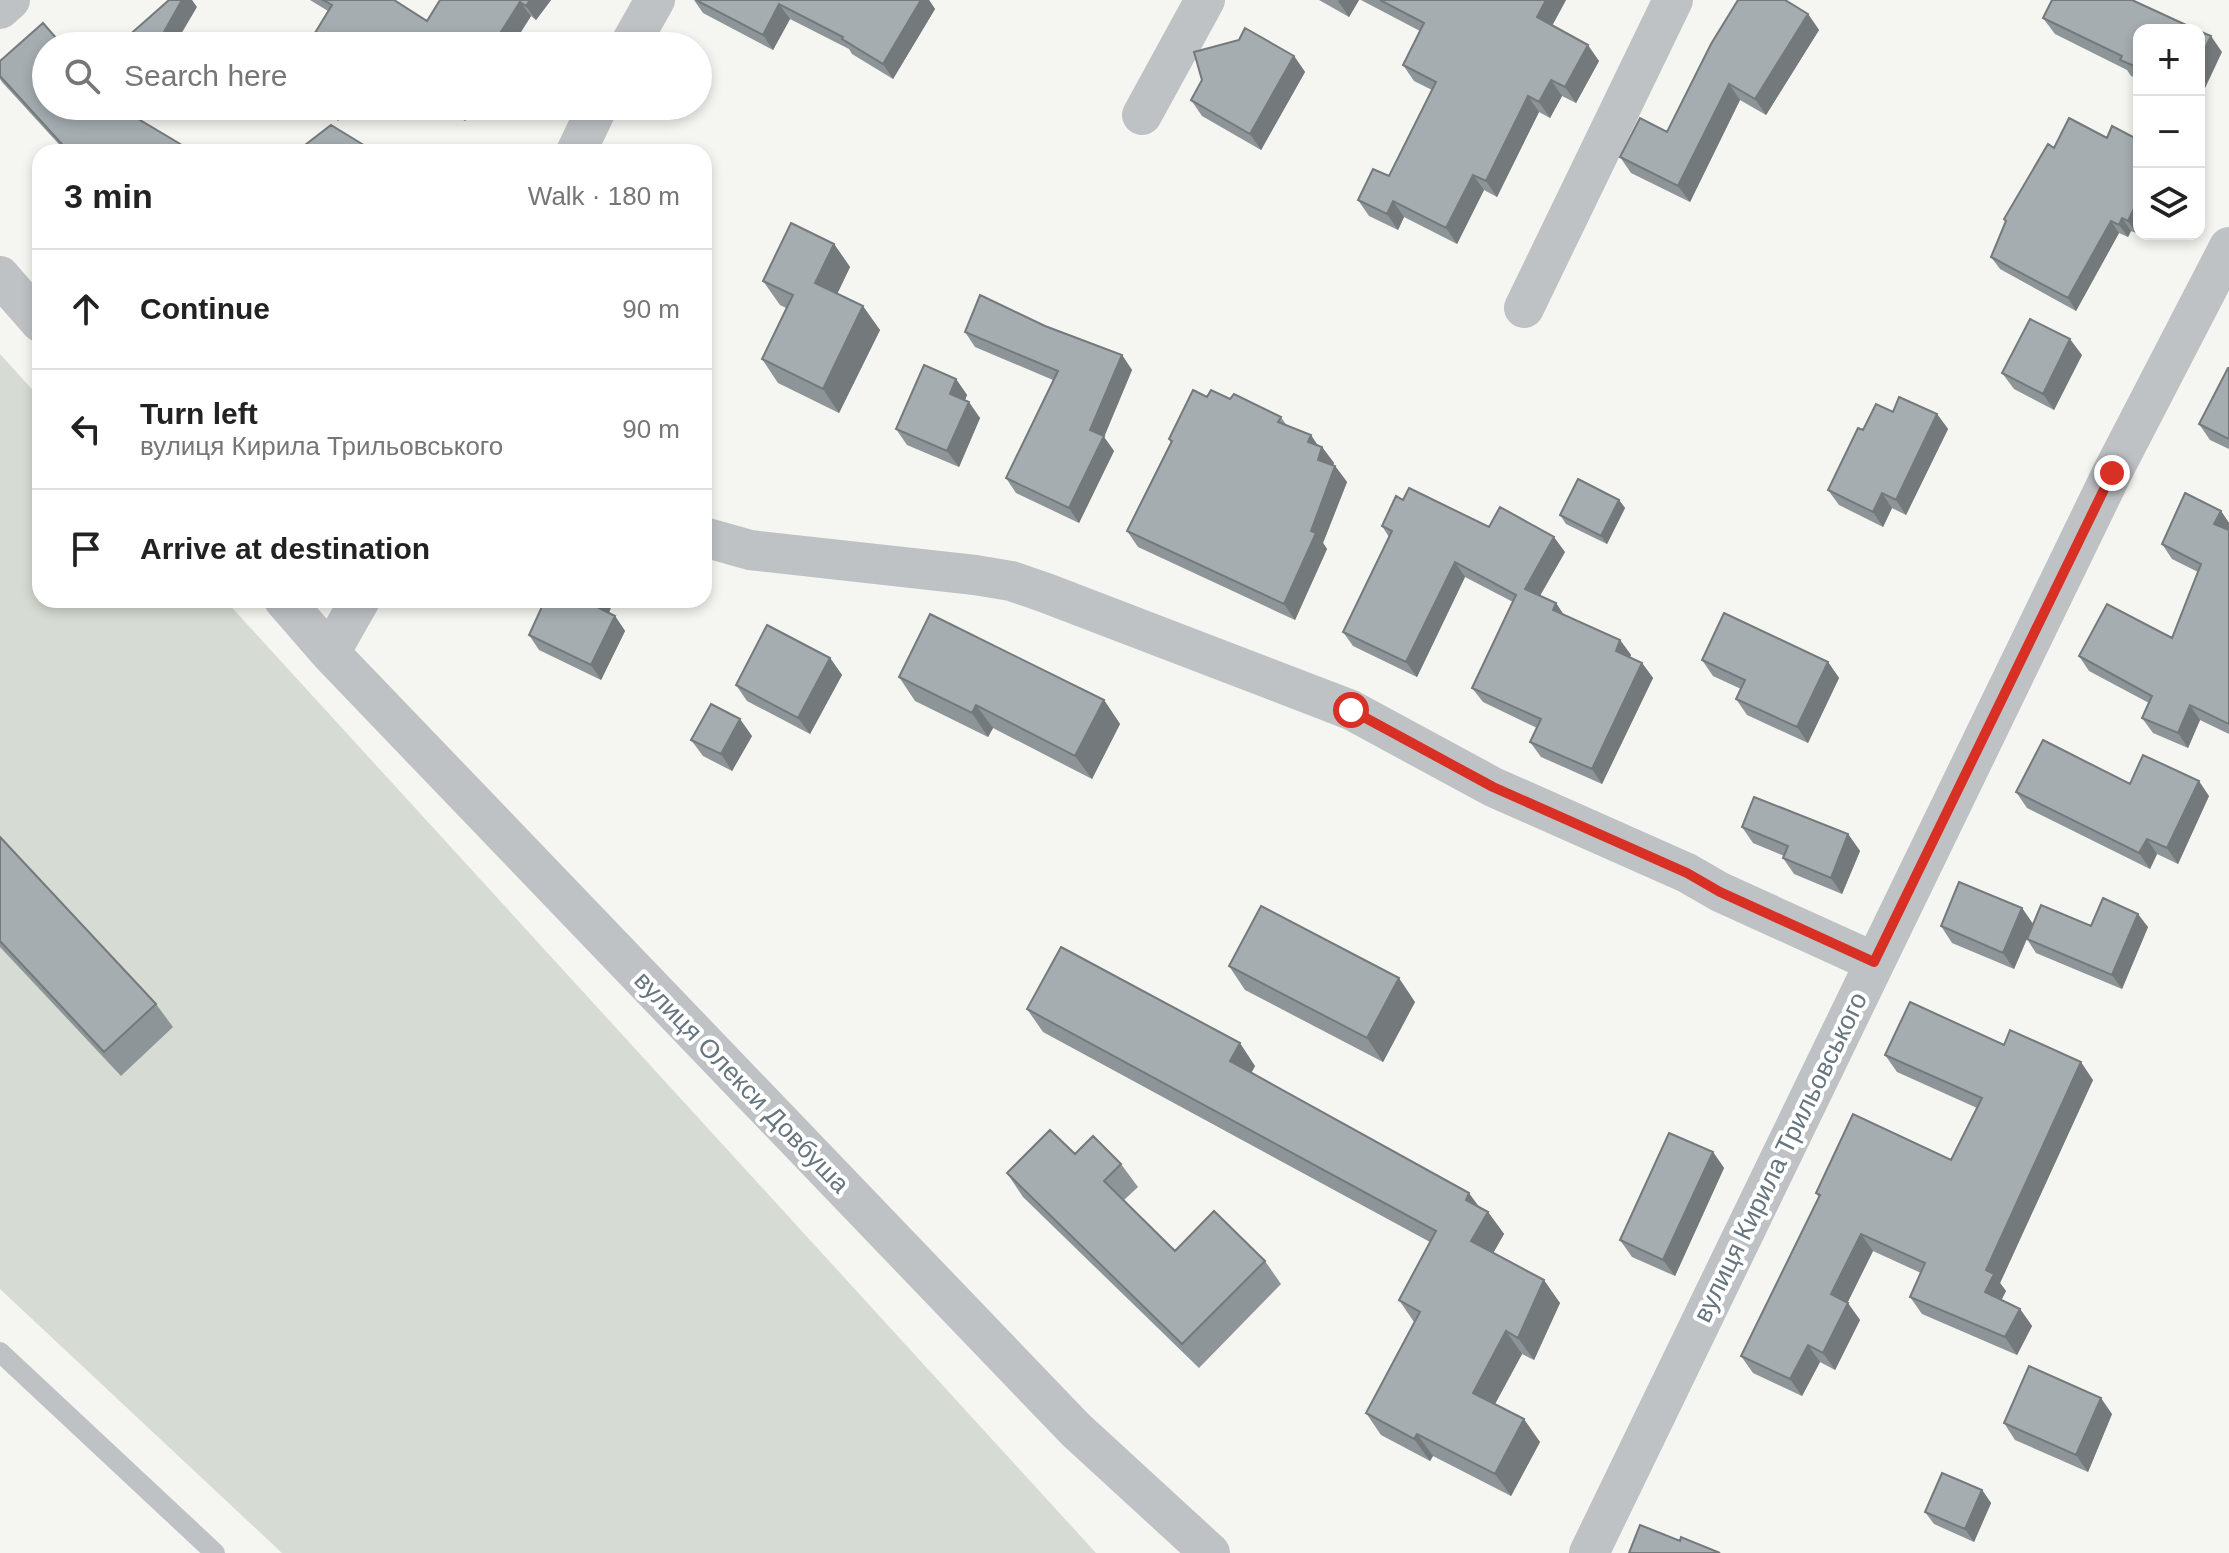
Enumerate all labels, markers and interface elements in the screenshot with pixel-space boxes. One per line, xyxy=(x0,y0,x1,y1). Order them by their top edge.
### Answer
map controls xyxy=(2133,24,2205,240)
button: + xyxy=(2133,24,2205,96)
search box xyxy=(32,32,712,120)
icon: search xyxy=(60,54,104,98)
text: Search here xyxy=(124,59,287,92)
button: − xyxy=(2133,96,2205,168)
button: layers xyxy=(2133,168,2205,240)
text: 3 min xyxy=(64,177,153,215)
text: Walk · 180 m xyxy=(528,181,680,211)
icon: ahead xyxy=(64,287,108,331)
text: Continue xyxy=(140,292,270,325)
text: 90 m xyxy=(622,294,680,324)
text: Turn left xyxy=(140,397,258,430)
icon: left xyxy=(64,407,108,451)
text: 90 m xyxy=(622,414,680,444)
text: вулиця Кирила Трильовського xyxy=(140,431,503,461)
route end xyxy=(2094,455,2130,491)
icon: arrive xyxy=(64,527,108,571)
text: Arrive at destination xyxy=(140,532,430,565)
route start xyxy=(1333,692,1369,728)
street label: вулиця Олекси Довбуша xyxy=(628,965,856,1199)
street label: вулиця Кирила Трильовського xyxy=(1687,987,1873,1327)

